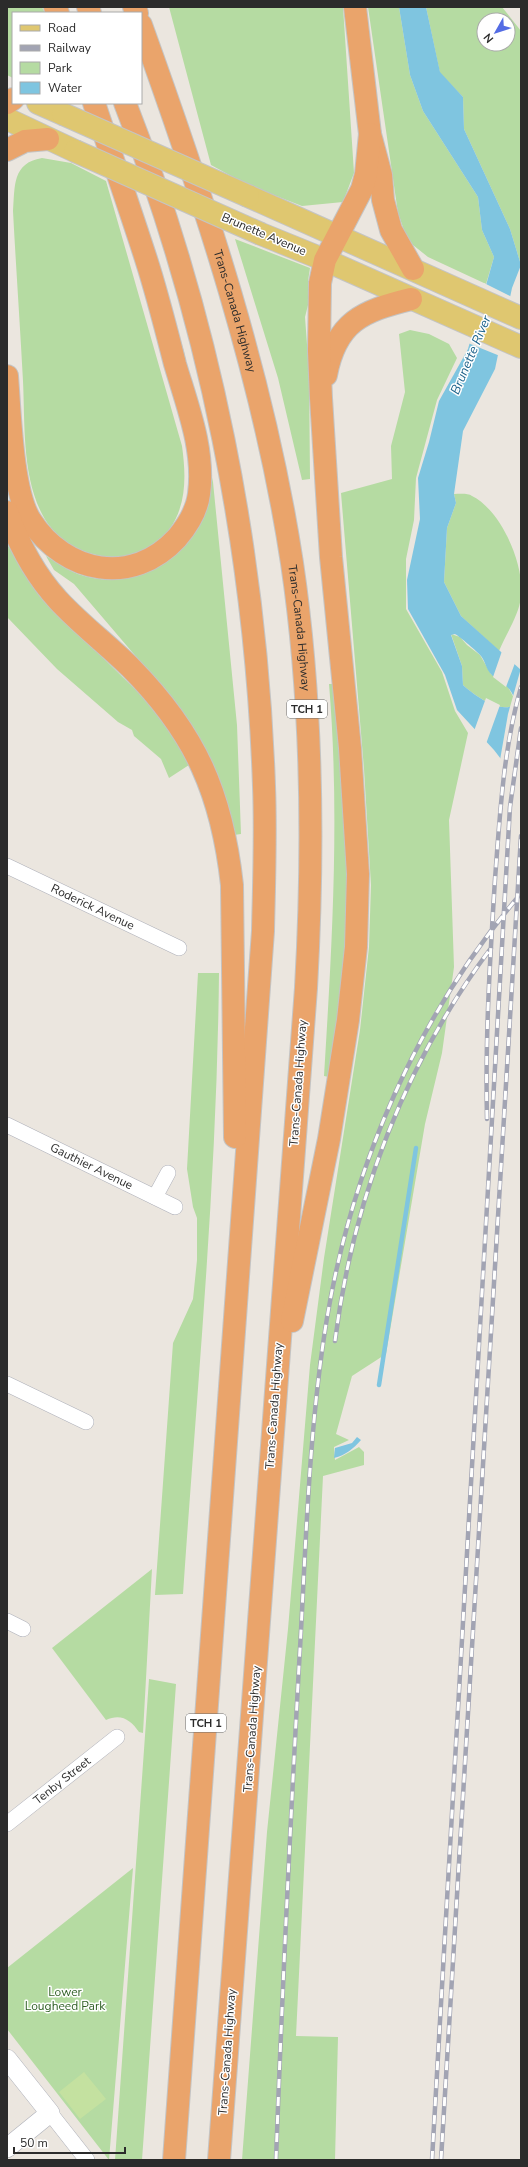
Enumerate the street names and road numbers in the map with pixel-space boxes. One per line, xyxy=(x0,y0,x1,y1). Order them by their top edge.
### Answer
street label: Brunette Avenue xyxy=(219,209,309,259)
street label: Trans-Canada Highway xyxy=(210,248,260,375)
street label: Trans-Canada Highway xyxy=(284,564,314,692)
road number: TCH 1 xyxy=(287,700,327,718)
street label: Roderick Avenue xyxy=(48,880,137,934)
street label: Trans-Canada Highway xyxy=(286,1018,310,1147)
street label: Gauthier Avenue xyxy=(47,1139,136,1193)
street label: Trans-Canada Highway xyxy=(262,1341,286,1470)
street label: Trans-Canada Highway xyxy=(240,1664,264,1793)
road number: TCH 1 xyxy=(186,1714,226,1732)
street label: Tenby Street xyxy=(30,1753,94,1808)
street label: Trans-Canada Highway xyxy=(215,1987,239,2116)

